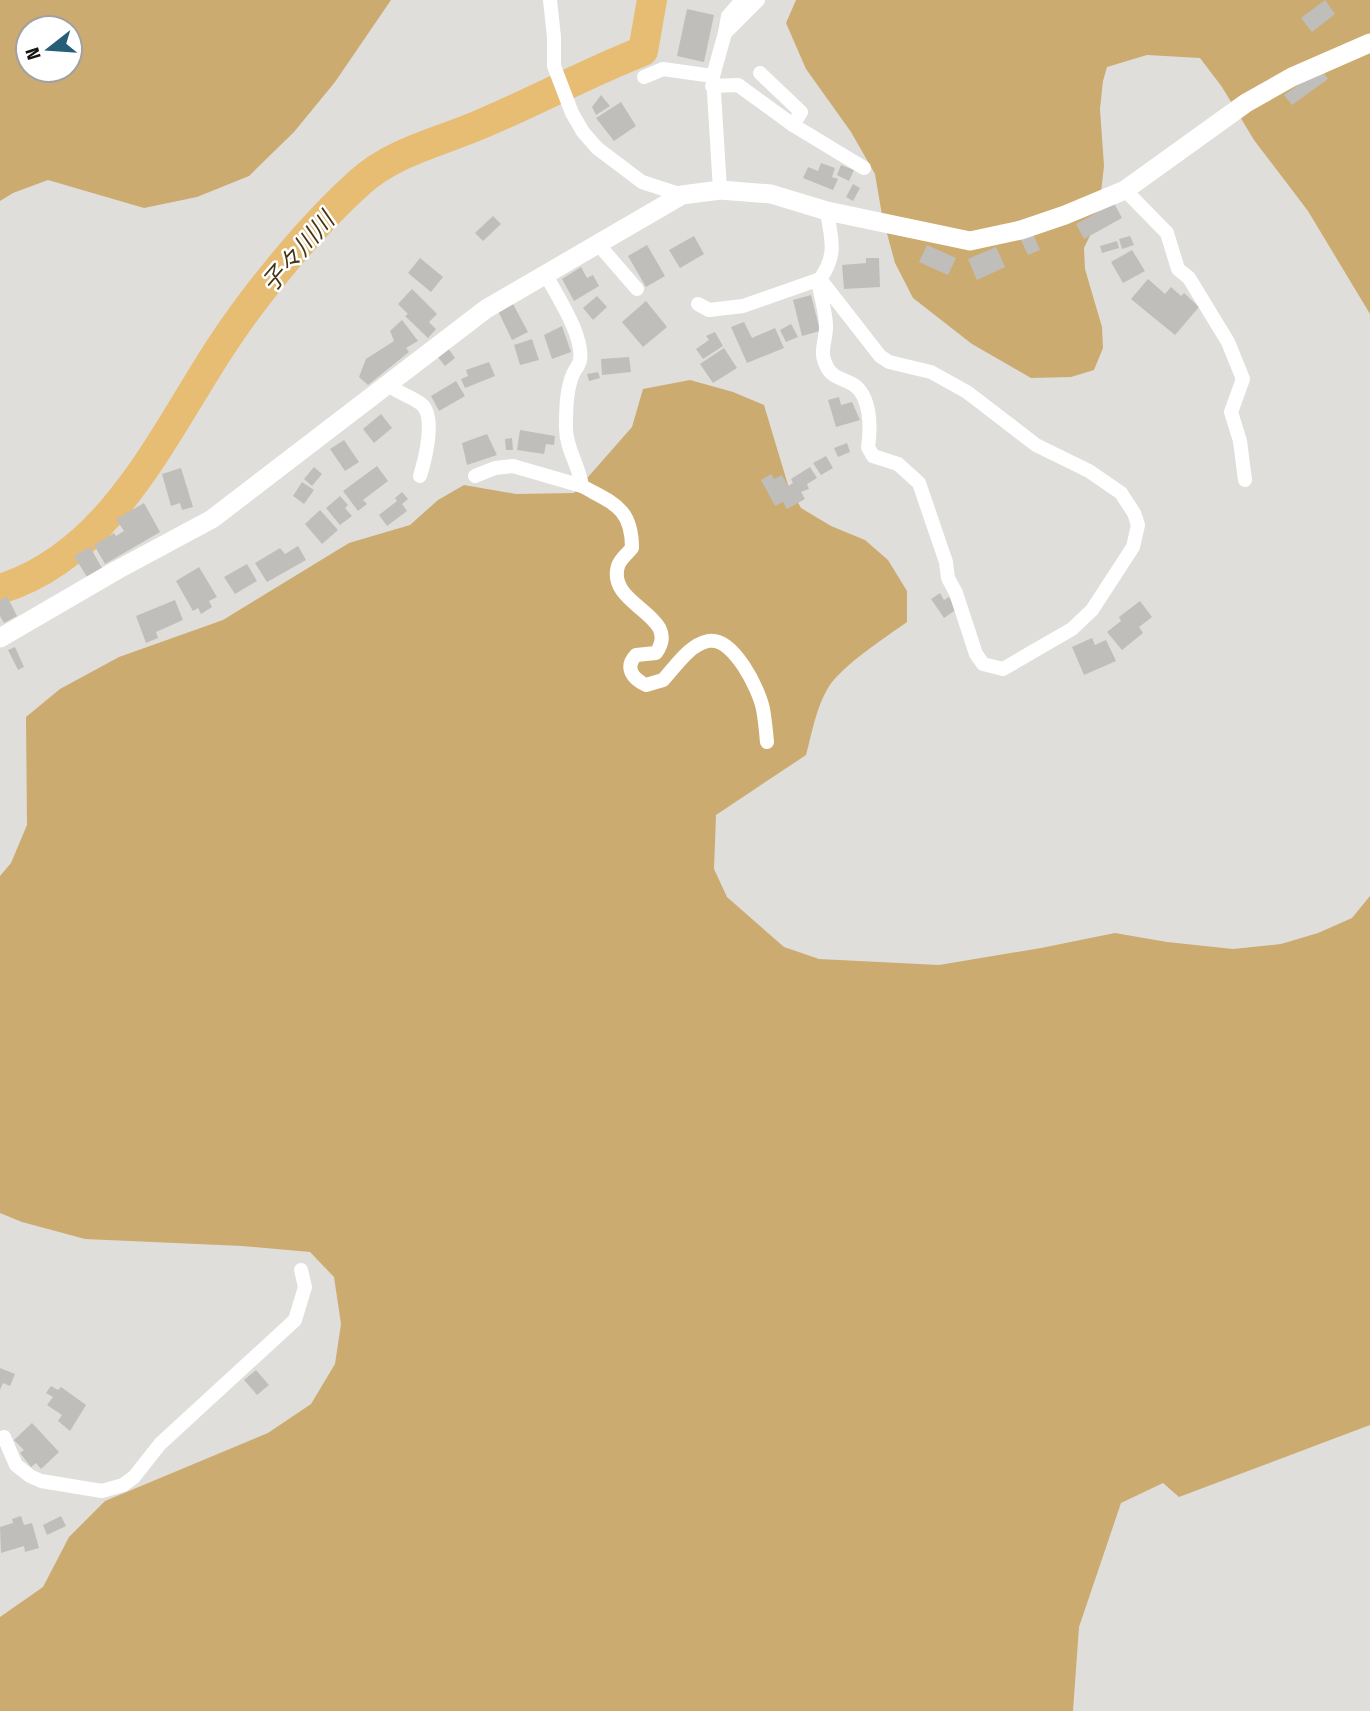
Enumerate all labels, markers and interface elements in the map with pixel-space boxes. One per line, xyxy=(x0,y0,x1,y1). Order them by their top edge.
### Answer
north arrow xyxy=(14,14,84,84)
text: N xyxy=(21,45,46,63)
water label: 子々川川 xyxy=(256,204,342,297)

